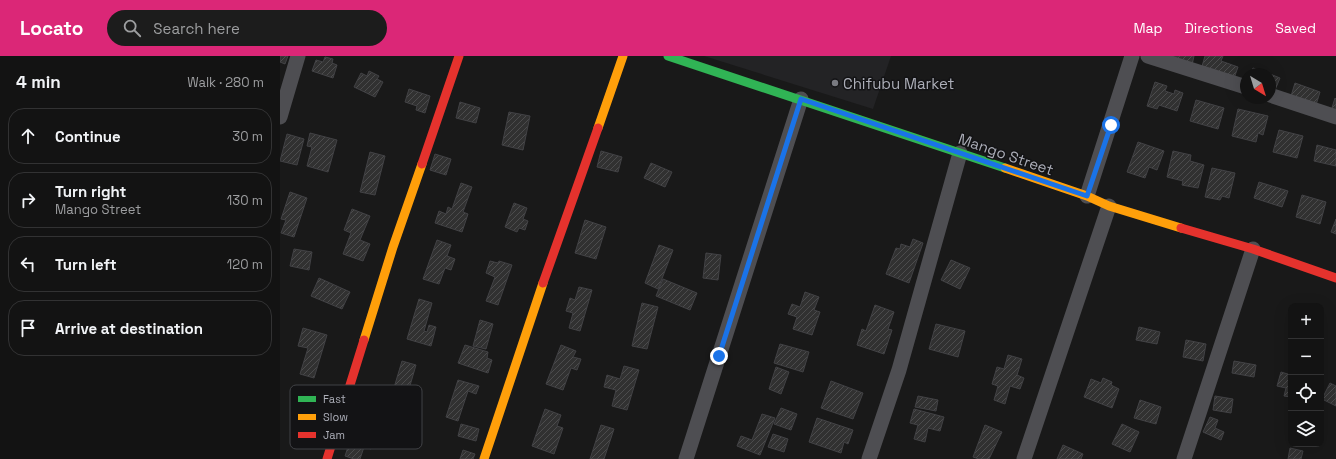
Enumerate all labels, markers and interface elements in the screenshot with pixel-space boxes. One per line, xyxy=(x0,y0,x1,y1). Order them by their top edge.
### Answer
search box xyxy=(107,10,387,46)
text: Locato xyxy=(20,16,83,41)
icon: search xyxy=(121,17,143,39)
text: Search here xyxy=(153,19,240,38)
text: Map xyxy=(1133,19,1163,37)
text: Directions xyxy=(1185,19,1253,37)
text: Saved xyxy=(1275,19,1316,37)
north arrow xyxy=(1240,68,1276,104)
text: 4 min xyxy=(16,71,61,93)
text: Walk · 280 m xyxy=(187,74,264,91)
place label: Chifubu Market xyxy=(843,74,955,93)
marker: Chifubu Market xyxy=(830,78,840,88)
route start xyxy=(1102,116,1120,134)
icon: ahead xyxy=(17,125,39,147)
text: Continue xyxy=(55,127,121,146)
text: 30 m xyxy=(232,128,263,145)
street label: Mango Street xyxy=(956,129,1056,179)
text: Turn right xyxy=(55,182,126,201)
icon: right xyxy=(17,189,39,211)
text: 130 m xyxy=(227,192,263,209)
text: Mango Street xyxy=(55,201,141,218)
icon: left xyxy=(17,253,39,275)
text: Turn left xyxy=(55,255,117,274)
text: 120 m xyxy=(227,256,263,273)
map controls xyxy=(1288,303,1324,447)
button: + xyxy=(1288,303,1324,339)
icon: arrive xyxy=(17,317,39,339)
text: Arrive at destination xyxy=(55,319,203,338)
button: − xyxy=(1288,339,1324,375)
route end xyxy=(710,347,728,365)
button: locate xyxy=(1288,375,1324,411)
legend xyxy=(290,385,422,449)
text: Fast xyxy=(323,392,346,406)
text: Slow xyxy=(323,410,348,424)
button: layers xyxy=(1288,411,1324,447)
text: Jam xyxy=(323,428,345,442)

